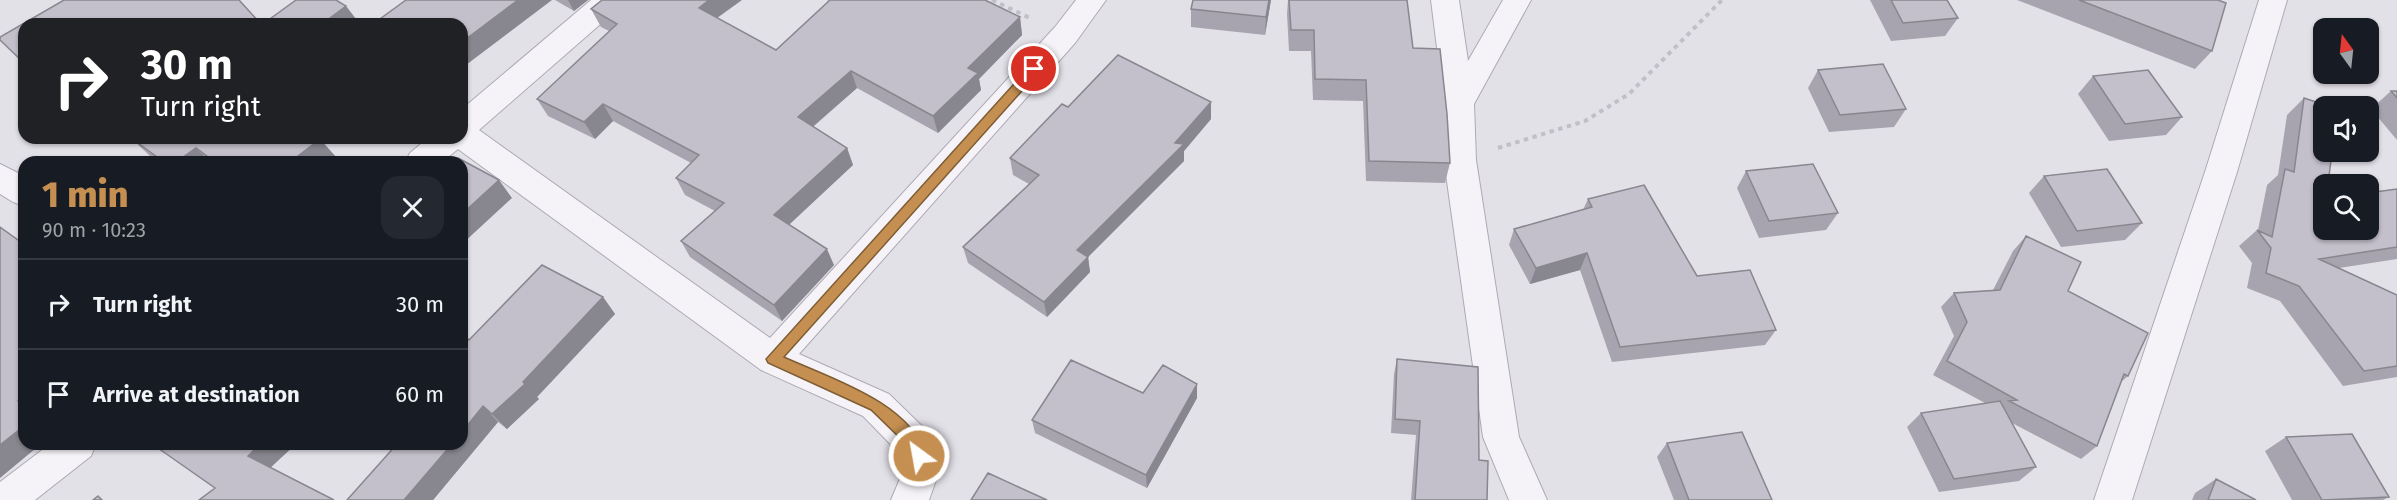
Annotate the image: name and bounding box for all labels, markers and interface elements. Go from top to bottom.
north arrow [2313,18,2379,84]
map controls [2313,18,2379,240]
text: 30 m [141,40,233,90]
icon: right [42,42,120,120]
pin [1008,43,1059,94]
icon: arrive [1017,52,1050,85]
text: Turn right [141,91,261,123]
button: sound [2313,96,2379,162]
text: 1 min [42,173,128,217]
button: search [2313,174,2379,240]
button: close [381,176,444,239]
text: 90 m · 10:23 [42,218,146,242]
icon: right [42,288,75,321]
text: Turn right [93,291,192,318]
text: 30 m [396,291,444,318]
icon: arrive [42,378,75,411]
text: Arrive at destination [93,381,300,408]
text: 60 m [395,381,444,408]
position arrow [887,424,951,488]

